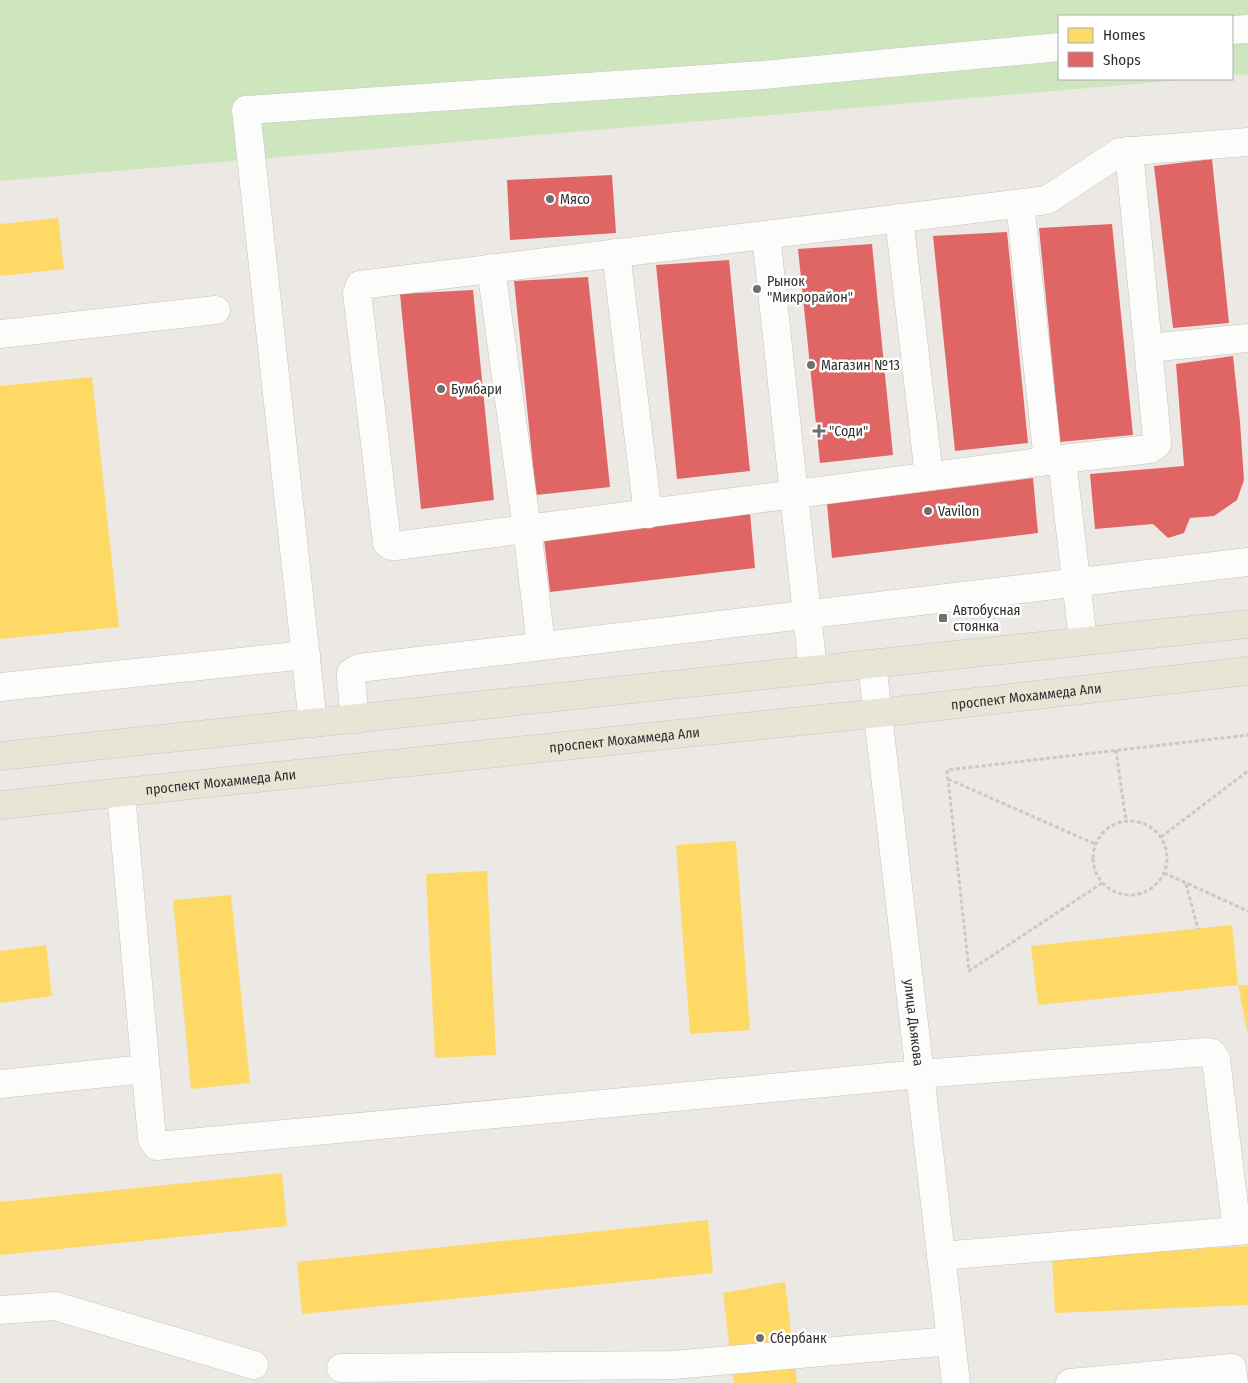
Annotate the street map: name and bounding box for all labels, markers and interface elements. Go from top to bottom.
legend [1058,15,1233,80]
text: Homes [1103,26,1145,44]
text: Shops [1103,51,1141,69]
place label: Мясо [560,191,590,208]
marker: Мясо [544,193,556,205]
place label: Рынок "Микрорайон" [767,273,853,306]
marker: Рынок "Микрорайон" [751,283,763,295]
place label: Магазин №13 [821,357,900,374]
marker: Магазин №13 [805,359,817,371]
place label: Бумбари [451,381,502,398]
marker: Бумбари [435,383,447,395]
place label: "Соди" [829,423,868,440]
marker: "Соди" [813,425,825,437]
place label: Vavilon [938,503,979,520]
marker: Vavilon [922,505,934,517]
place label: Автобусная стоянка [953,602,1020,635]
marker: Автобусная стоянка [937,612,949,624]
street label: проспект Мохаммеда Али [950,679,1102,713]
street label: проспект Мохаммеда Али [548,723,701,756]
street label: проспект Мохаммеда Али [145,766,297,798]
street label: улица Дьякова [900,978,927,1067]
place label: Сбербанк [770,1330,827,1347]
marker: Сбербанк [754,1332,766,1344]

